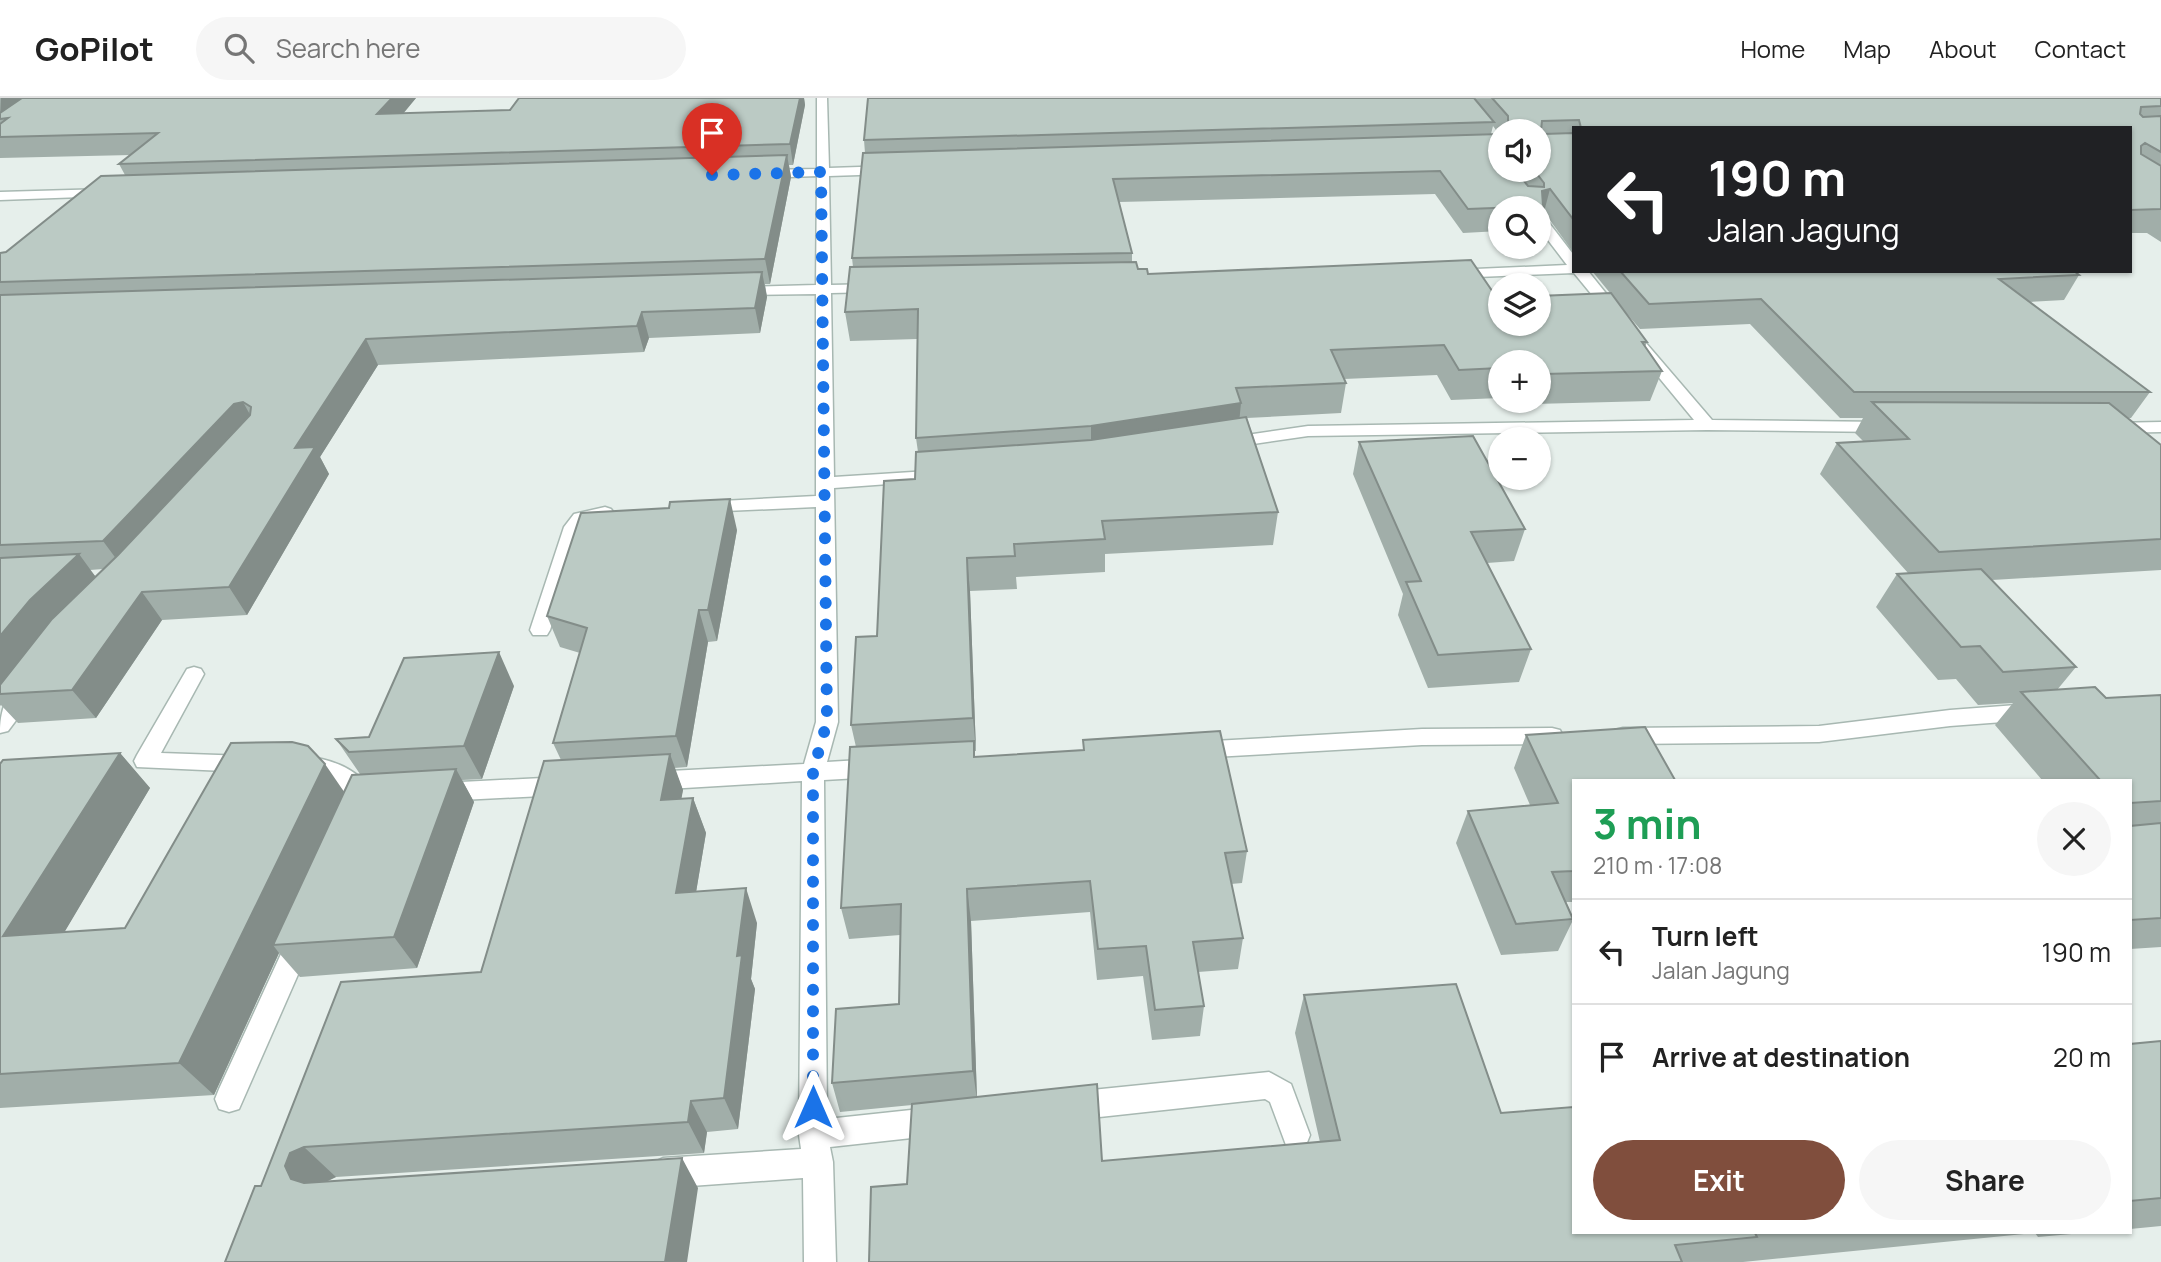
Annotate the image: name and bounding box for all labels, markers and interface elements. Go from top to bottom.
search box [196,17,686,80]
text: GoPilot [35,26,154,71]
icon: search [220,29,258,67]
text: Search here [276,30,420,66]
text: Home [1740,32,1805,65]
text: Map [1843,32,1891,65]
text: About [1929,32,1997,65]
text: Contact [2035,32,2126,65]
pin [682,103,742,175]
icon: arrive [693,114,731,152]
map controls [1488,119,1551,490]
button: sound [1488,119,1551,182]
text: 190 m [1708,144,1846,211]
icon: left [1593,154,1684,245]
button: search [1488,196,1551,259]
text: Jalan Jagung [1708,208,1900,252]
button: layers [1488,273,1551,336]
button: + [1488,350,1551,413]
button: − [1488,427,1551,490]
text: 3 min [1593,794,1702,852]
button: close [2037,802,2111,876]
text: 210 m · 17:08 [1593,849,1722,881]
text: Turn left [1652,918,1759,954]
icon: left [1593,933,1631,971]
text: 190 m [2042,934,2111,970]
text: Jalan Jagung [1652,954,1790,986]
icon: arrive [1593,1038,1631,1076]
text: Arrive at destination [1652,1039,1910,1075]
text: 20 m [2053,1039,2111,1075]
position arrow [776,1070,850,1144]
button: Exit [1593,1140,1845,1220]
button: Share [1859,1140,2111,1220]

